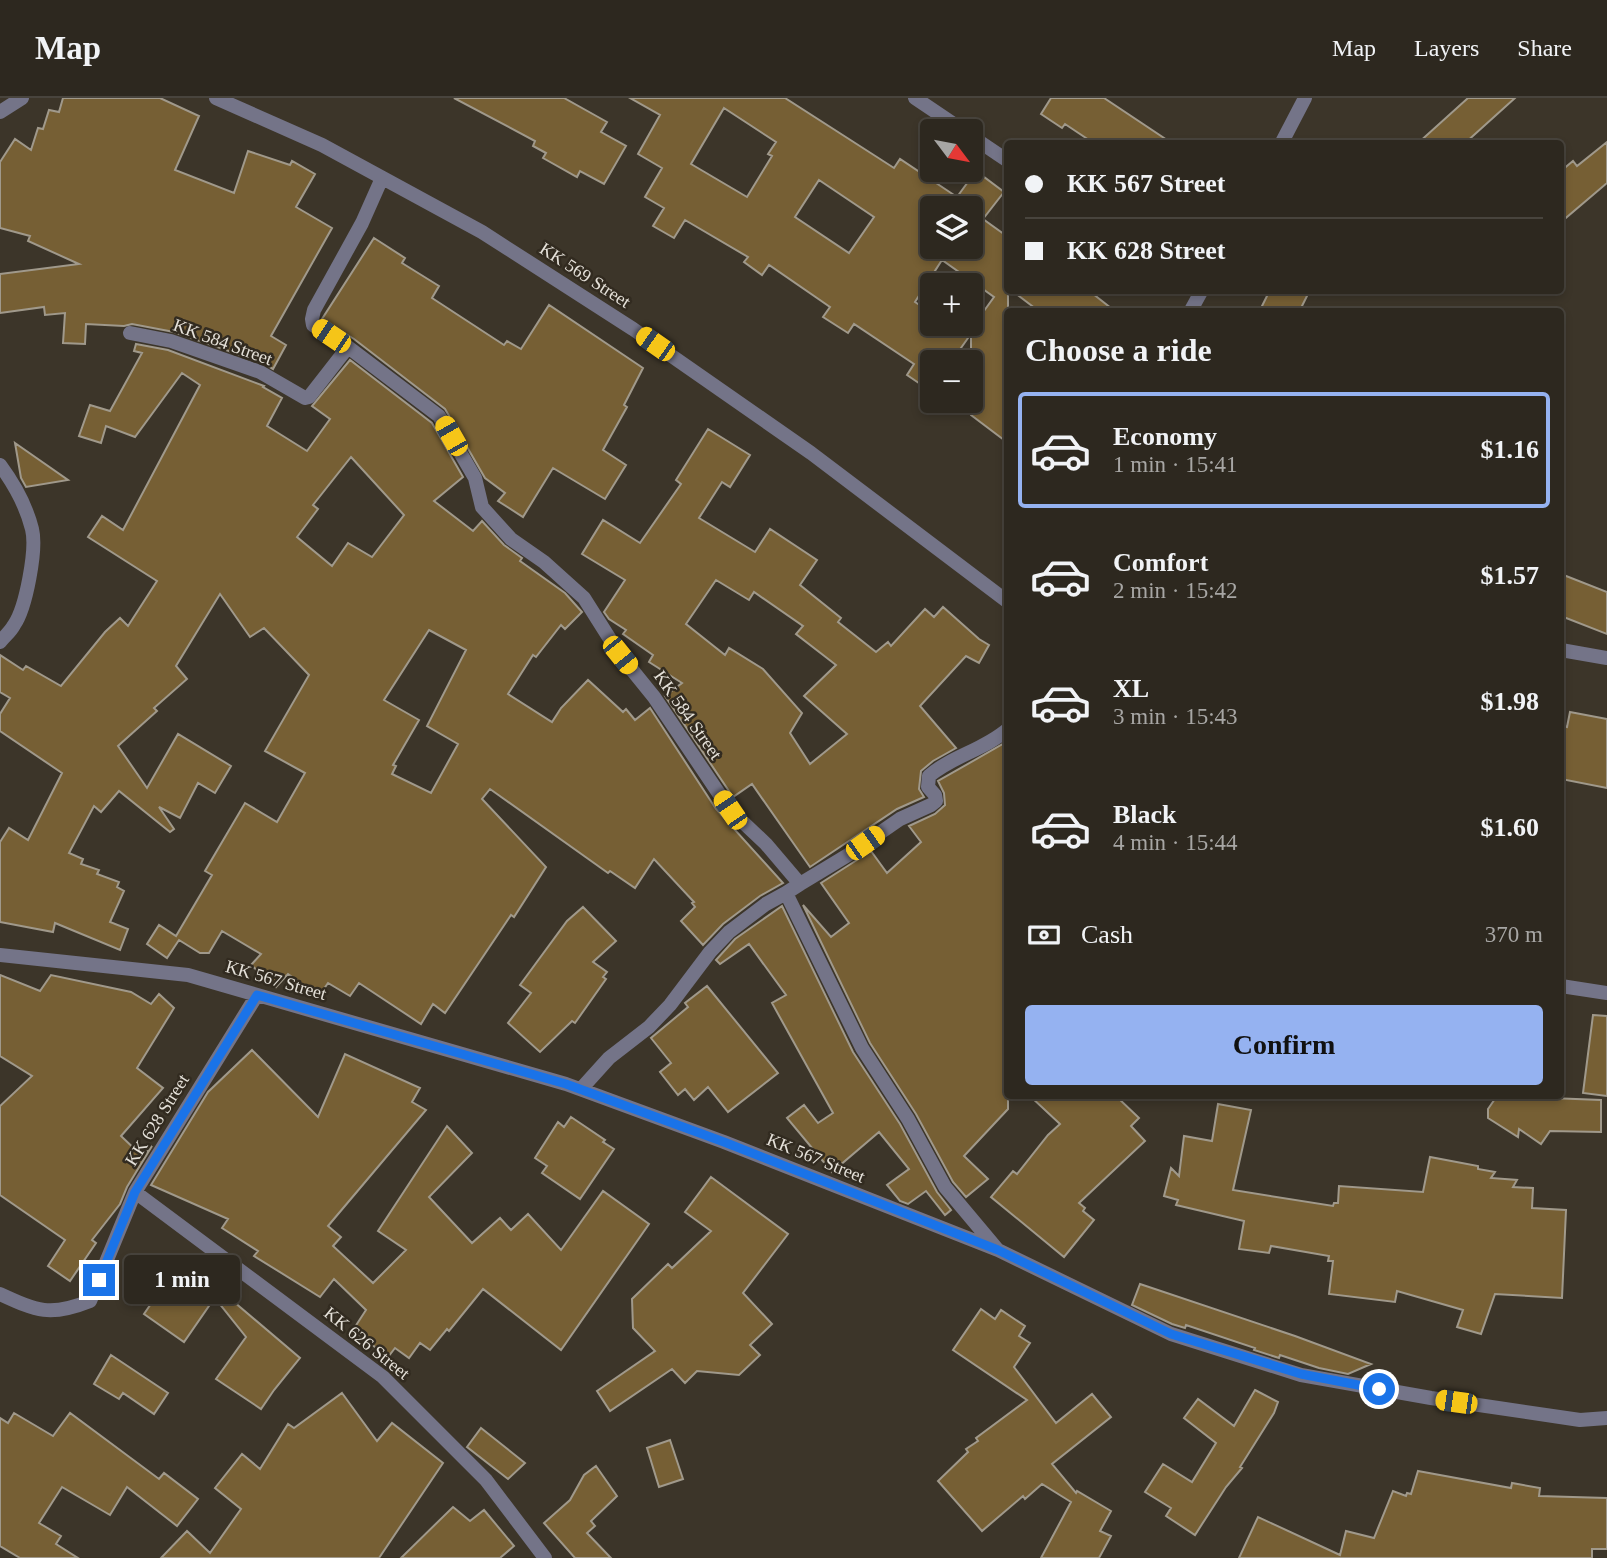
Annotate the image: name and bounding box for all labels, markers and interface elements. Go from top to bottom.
text: Map [35,30,101,66]
text: Map [1332,35,1376,61]
text: Layers [1414,35,1479,61]
text: Share [1517,35,1572,61]
north arrow [920,119,984,182]
map controls [920,119,983,413]
text: KK 567 Street [1067,169,1225,198]
button: layers [920,196,983,259]
text: KK 628 Street [1067,236,1225,265]
street label: KK 569 Street [536,238,634,312]
button: + [920,273,983,336]
street label: KK 584 Street [171,315,275,369]
car [308,316,355,356]
car [632,323,679,365]
text: Choose a ride [1025,332,1212,368]
button: − [920,350,983,413]
car [432,413,471,459]
icon: car [1029,419,1092,482]
text: Economy [1113,422,1217,451]
text: $1.16 [1481,435,1539,464]
text: 1 min · 15:41 [1113,452,1238,477]
icon: car [1029,545,1092,608]
text: Comfort [1113,548,1208,577]
text: $1.57 [1481,561,1539,590]
text: 2 min · 15:42 [1113,578,1238,603]
car [599,632,642,678]
street label: KK 584 Street [650,667,726,763]
icon: car [1029,671,1092,734]
text: XL [1113,674,1149,703]
text: $1.98 [1481,687,1539,716]
text: 3 min · 15:43 [1113,704,1238,729]
car [710,787,751,833]
icon: car [1029,797,1092,860]
text: Black [1113,800,1177,829]
text: $1.60 [1481,813,1539,842]
car [842,822,889,864]
text: 4 min · 15:44 [1113,830,1238,855]
icon: cash [1025,916,1063,954]
text: Cash [1081,920,1133,949]
text: 370 m [1485,922,1543,947]
street label: KK 567 Street [223,956,329,1004]
button: Confirm [1025,1005,1543,1085]
street label: KK 628 Street [121,1071,193,1169]
street label: KK 567 Street [764,1129,868,1187]
callout: 1 min [124,1256,239,1304]
route end [83,1264,115,1296]
text: 1 min [154,1267,210,1292]
street label: KK 626 Street [320,1303,414,1383]
route start [1363,1373,1395,1405]
car [1434,1389,1479,1415]

